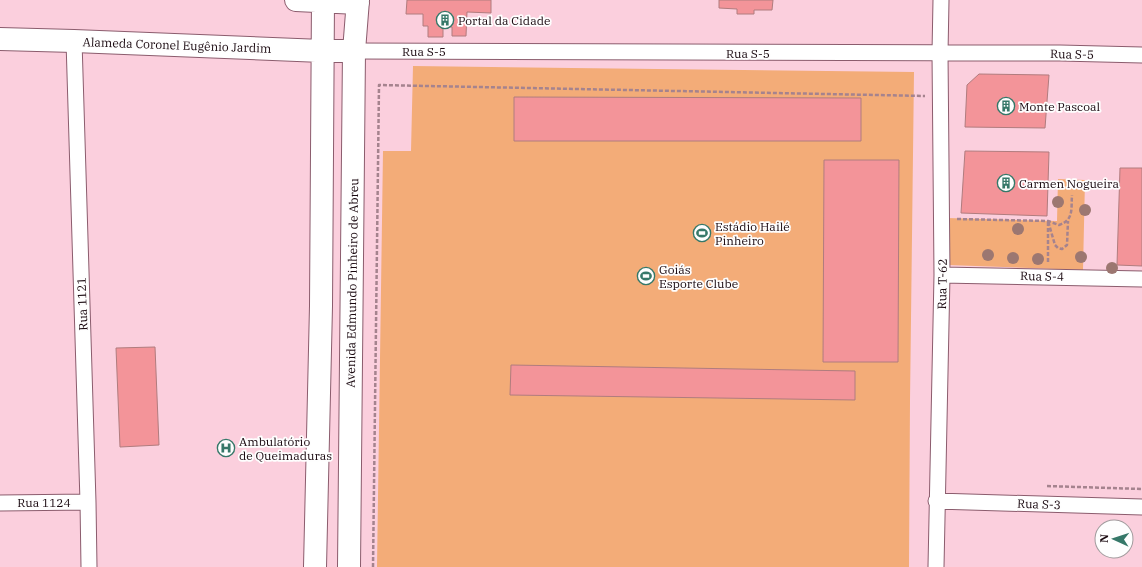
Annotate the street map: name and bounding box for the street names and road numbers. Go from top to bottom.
street label: Alameda Coronel Eugênio Jardim [82,34,272,56]
street label: Rua S-5 [402,44,446,59]
street label: Rua S-5 [726,46,770,61]
street label: Rua S-5 [1050,46,1094,62]
street label: Avenida Edmundo Pinheiro de Abreu [343,178,361,388]
street label: Rua T-62 [934,258,950,310]
street label: Rua S-4 [1020,268,1064,284]
street label: Rua 1121 [74,277,90,331]
street label: Rua 1124 [17,495,71,510]
street label: Rua S-3 [1017,496,1061,512]

